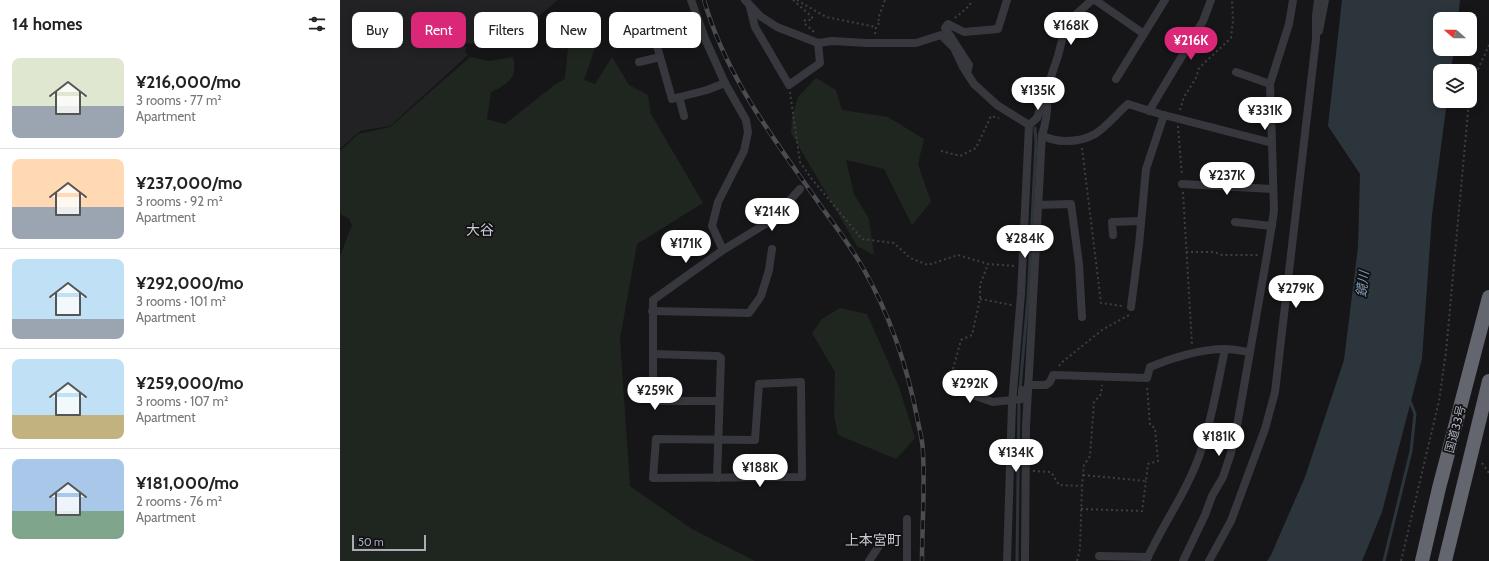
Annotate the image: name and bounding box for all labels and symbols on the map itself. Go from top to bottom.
pin: ¥168K [1043,12,1099,46]
north arrow [1433,12,1477,56]
pin: ¥216K [1163,27,1219,61]
pin: ¥135K [1010,77,1066,111]
pin: ¥331K [1237,97,1293,131]
pin: ¥237K [1199,162,1255,196]
pin: ¥214K [744,198,800,232]
district label: 大谷 [466,221,494,239]
pin: ¥284K [997,225,1053,259]
pin: ¥171K [658,230,714,264]
water label: 鏡川 [1352,268,1372,298]
pin: ¥279K [1268,275,1324,309]
pin: ¥292K [942,370,998,404]
pin: ¥259K [627,377,683,411]
street label: 国道33号 [1441,403,1469,455]
pin: ¥181K [1191,423,1247,457]
pin: ¥134K [988,439,1044,473]
pin: ¥188K [732,454,788,488]
district label: 上本宮町 [845,531,901,549]
scale bar [352,533,426,552]

